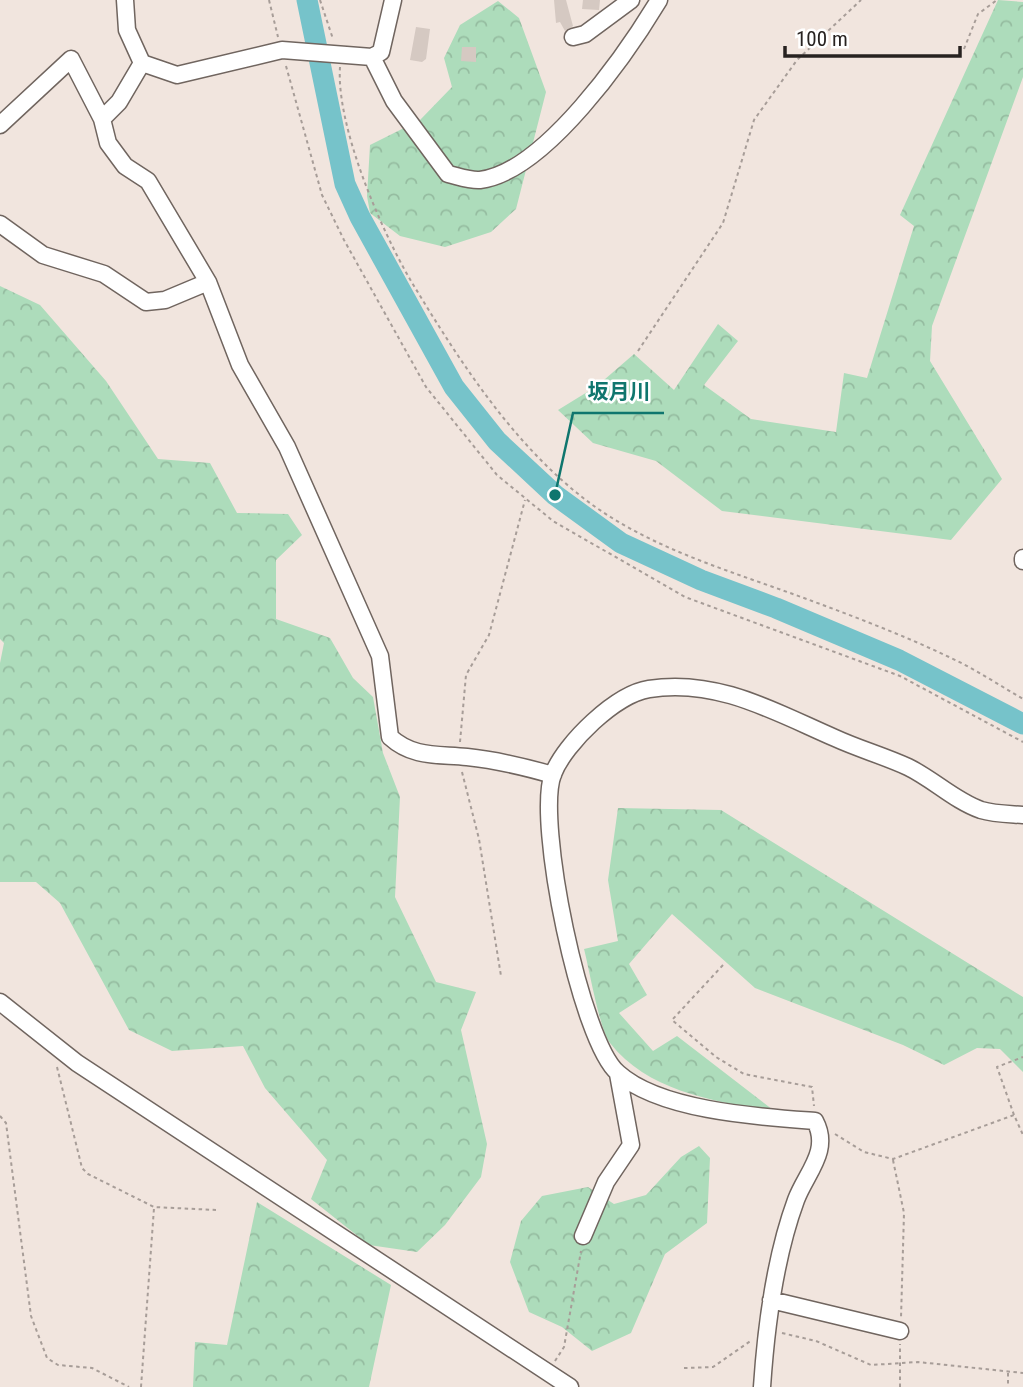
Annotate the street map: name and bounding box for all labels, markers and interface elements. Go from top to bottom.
scale bar [785,14,960,58]
text: 100 m [796,27,848,51]
callout: 坂月川 [573,371,664,413]
text: 坂月川 [588,380,651,404]

